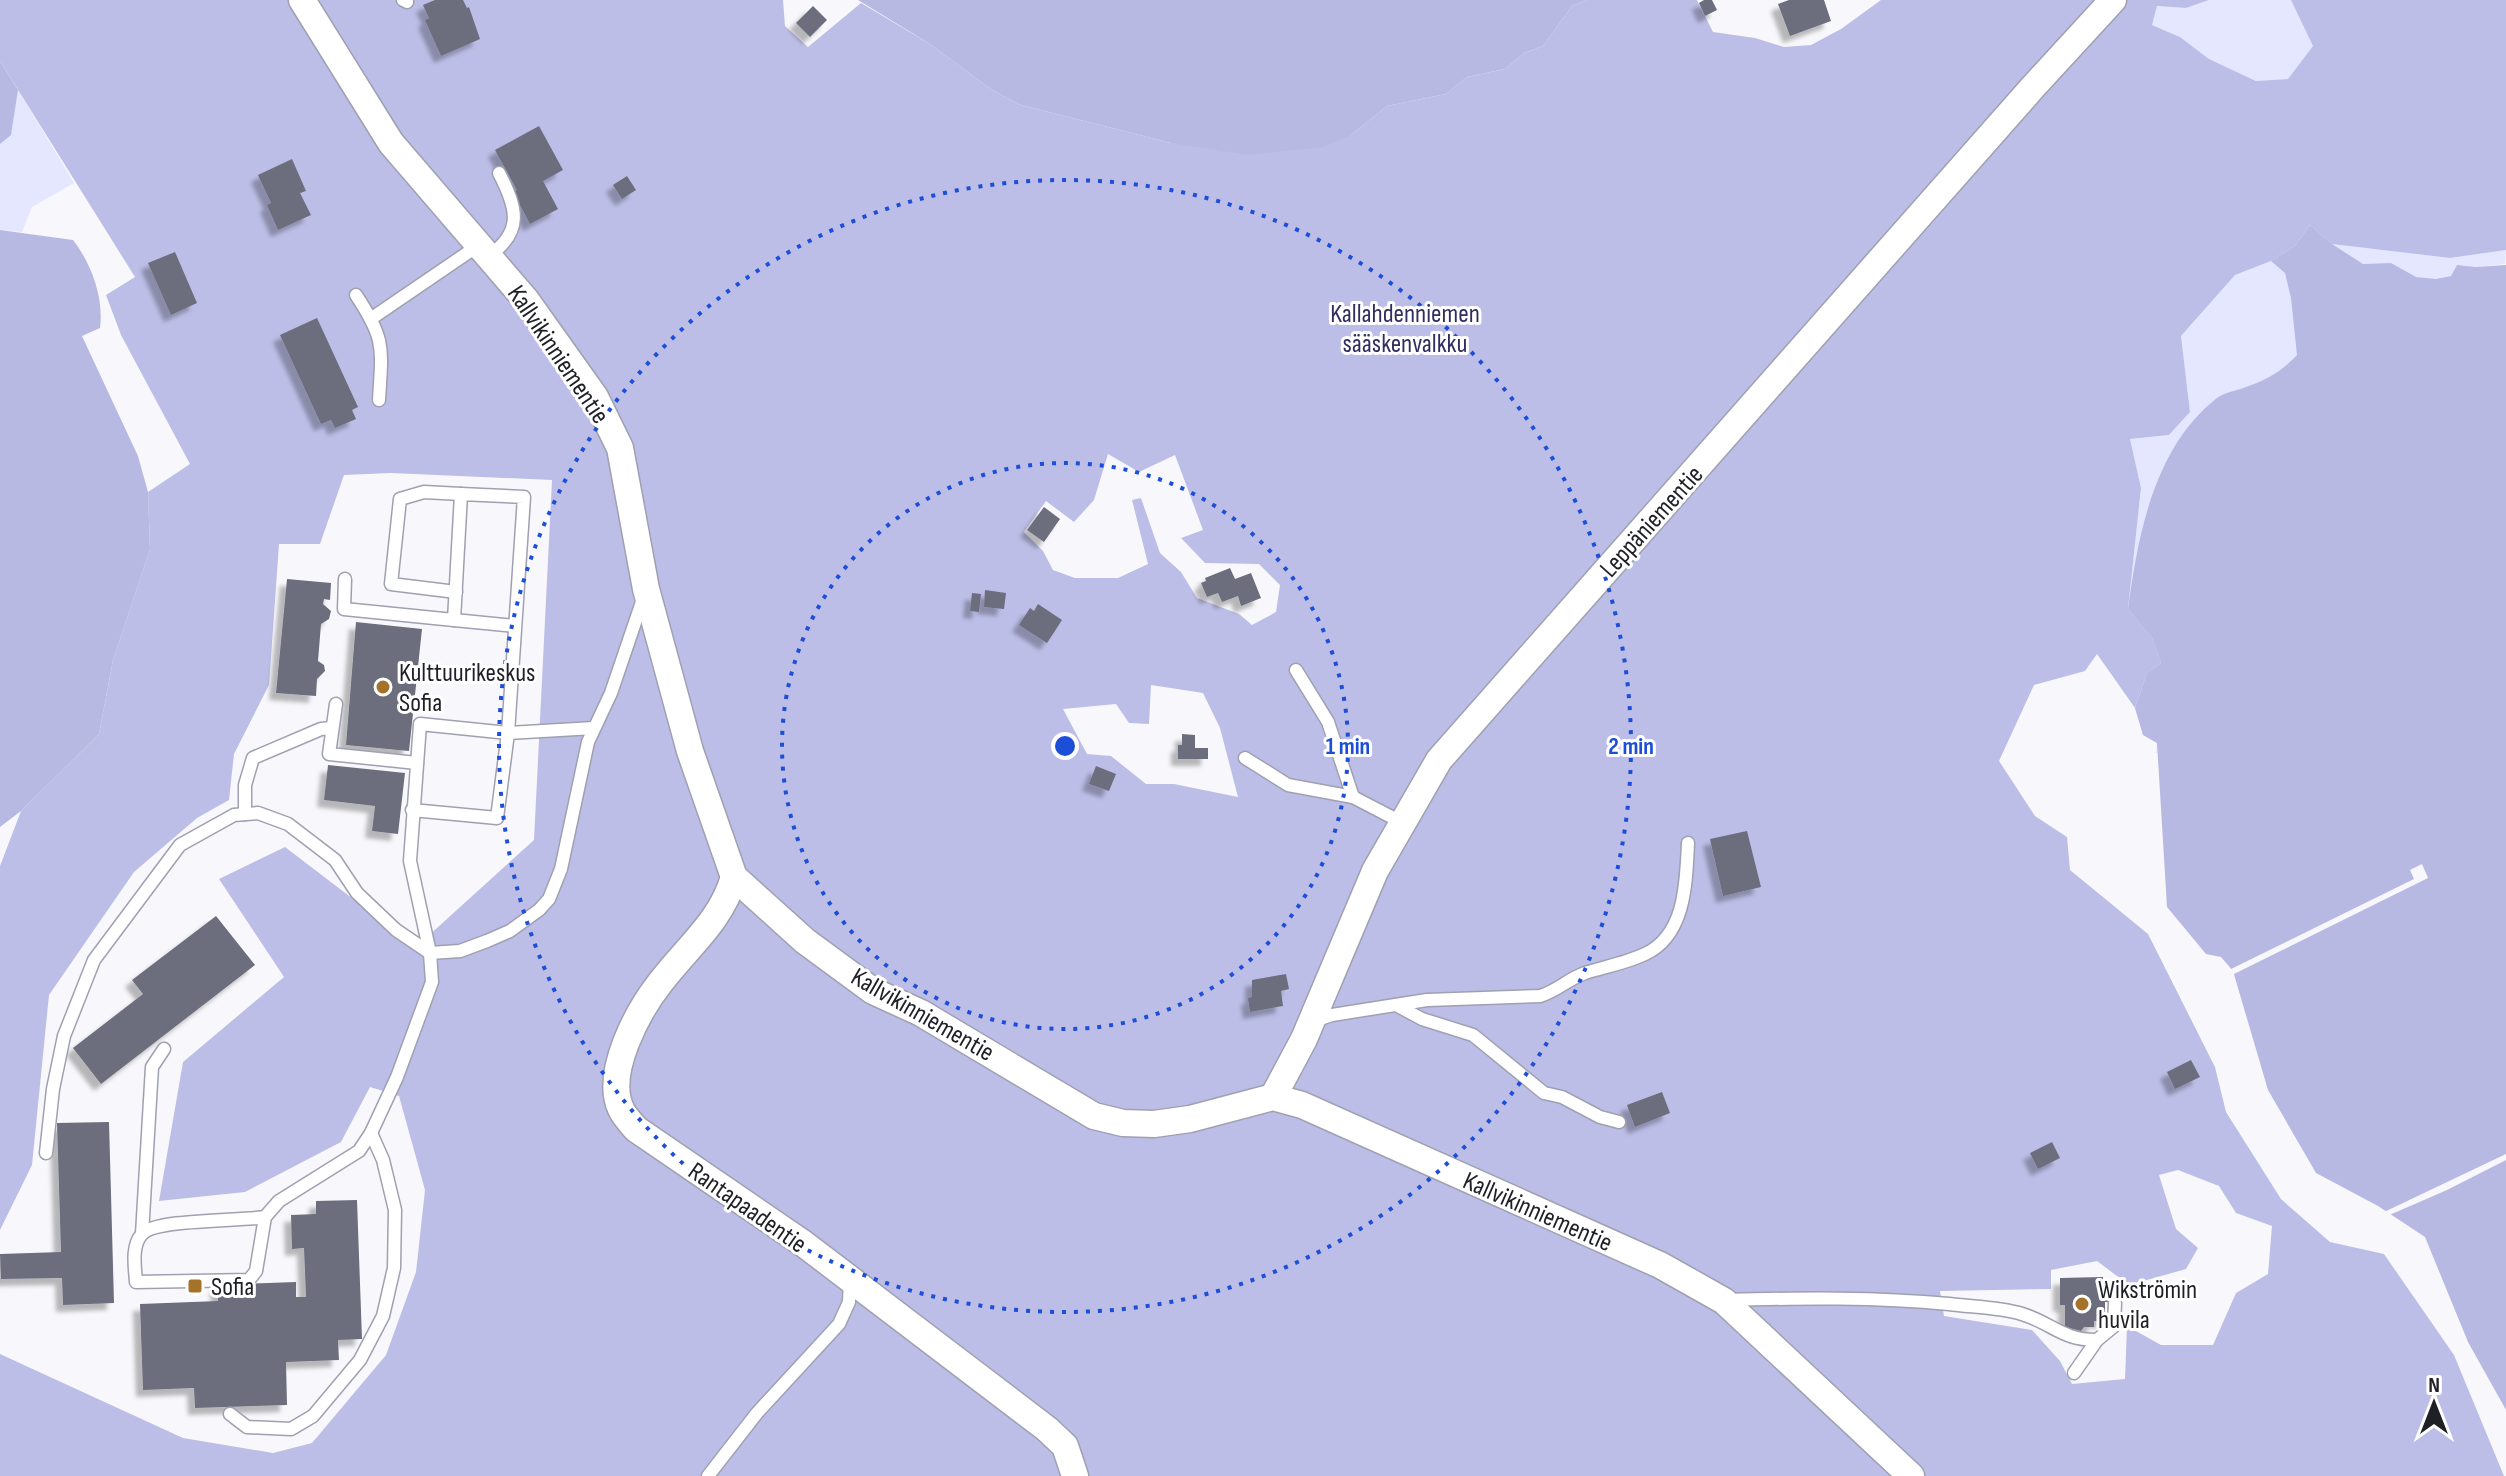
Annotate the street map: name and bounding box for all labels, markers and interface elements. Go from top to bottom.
street label: Kallvikinniementie [500,280,615,430]
park label: Kallahdenniemen sääskenvalkku [1330,299,1480,360]
street label: Leppäniementie [1594,460,1710,584]
place label: Kulttuurikeskus Sofia [399,658,535,719]
marker: Kulttuurikeskus Sofia [374,678,392,696]
centre of rings [1051,732,1079,760]
text: 1 min [1326,732,1370,761]
text: 2 min [1608,732,1654,761]
street label: Kallvikinniementie [845,962,999,1069]
street label: Rantapaadentie [682,1156,812,1260]
street label: Kallvikinniementie [1458,1166,1617,1259]
place label: Sofia [211,1272,254,1303]
place label: Wikströmin huvila [2098,1275,2197,1336]
marker: Sofia [186,1277,204,1295]
marker: Wikströmin huvila [2073,1295,2091,1313]
north arrow [2394,1364,2474,1444]
text: N [2428,1372,2440,1399]

